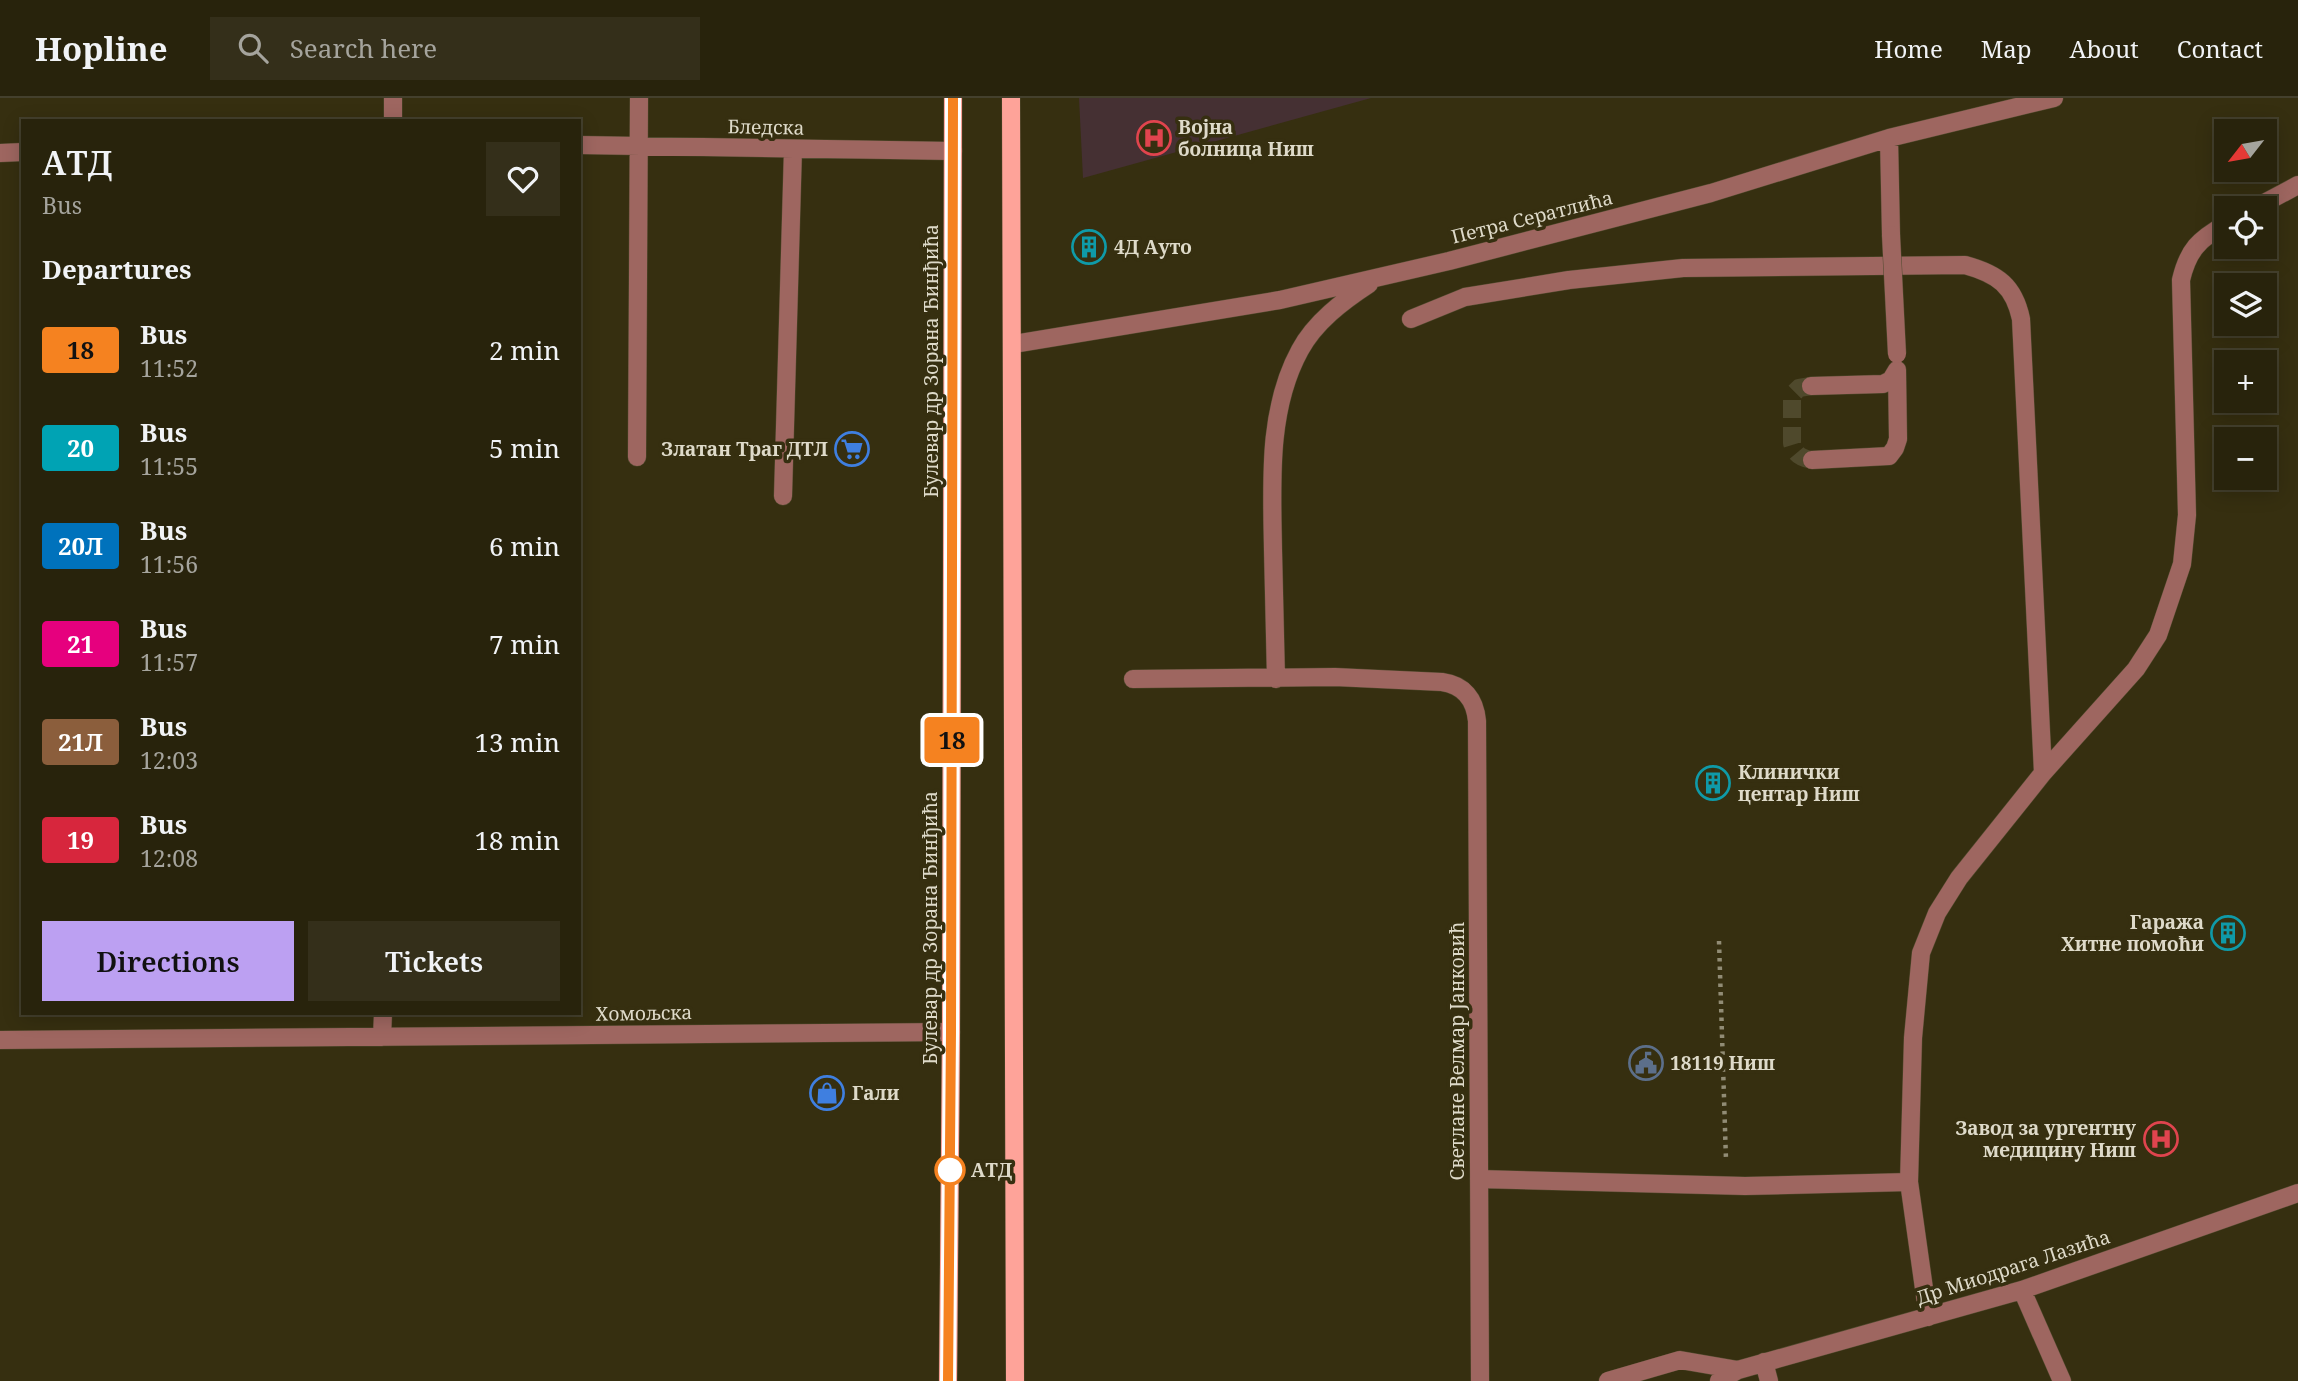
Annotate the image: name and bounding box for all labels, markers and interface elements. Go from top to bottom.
search box [210,17,700,80]
text: Hopline [35,26,168,71]
icon: search [234,29,272,67]
text: Search here [290,30,437,66]
text: Home [1874,32,1943,65]
text: Map [1981,32,2032,65]
text: About [2070,32,2139,65]
text: Contact [2177,32,2263,65]
street label: Бледска [727,113,805,141]
place label: Војна болница Ниш [1178,114,1314,162]
hospital icon: Војна болница Ниш [1135,119,1173,157]
north arrow [2214,119,2277,182]
map controls [2214,119,2277,490]
text: АТД [42,140,112,185]
button: heart [486,142,560,216]
street label: Петра Сератлића [1448,184,1616,250]
text: Bus [42,189,82,221]
button: locate [2214,196,2277,259]
street label: Булевар др Зорана Ђинђића [918,224,944,498]
building icon: 4Д Ауто [1070,228,1108,266]
place label: 4Д Ауто [1114,234,1192,260]
text: Departures [42,251,192,287]
button: layers [2214,273,2277,336]
text: Bus [140,316,187,352]
text: 2 min [489,332,560,368]
text: 18 [67,333,94,366]
button: + [2214,350,2277,413]
text: 11:52 [140,352,198,384]
text: Bus [140,414,187,450]
button: − [2214,427,2277,490]
text: 5 min [489,430,560,466]
supermarket icon: Златан Траг ДТЛ [833,430,871,468]
text: 20 [67,431,94,464]
place label: Златан Траг ДТЛ [661,436,828,462]
text: 11:55 [140,450,198,482]
text: Bus [140,512,187,548]
text: 6 min [489,528,560,564]
text: 20Л [58,529,103,562]
text: 11:56 [140,548,198,580]
text: Bus [140,610,187,646]
text: 7 min [489,626,560,662]
text: 21 [67,627,94,660]
text: 11:57 [140,646,198,678]
text: Bus [140,708,187,744]
line badge: 18 [920,717,984,763]
text: 18 [938,723,966,756]
text: 13 min [475,724,560,760]
text: 21Л [58,725,103,758]
text: 12:03 [140,744,198,776]
place label: Клинички центар Ниш [1738,759,1860,807]
building icon: Клинички центар Ниш [1694,764,1732,802]
street label: Булевар др Зорана Ђинђића [917,791,943,1065]
text: Bus [140,806,187,842]
text: 18 min [475,822,560,858]
text: 19 [67,823,94,856]
text: 12:08 [140,842,198,874]
place label: Гаража Хитне помоћи [2061,909,2204,957]
building icon: Гаража Хитне помоћи [2209,914,2247,952]
button: Directions [42,921,294,1001]
button: Tickets [308,921,560,1001]
street label: Светлане Велмар Јанковић [1444,921,1470,1181]
street label: Хомољска [595,999,693,1027]
public building icon: 18119 Ниш [1627,1044,1665,1082]
place label: 18119 Ниш [1670,1050,1775,1076]
shop icon: Гали [808,1074,846,1112]
place label: Гали [852,1080,899,1106]
place label: Завод за ургентну медицину Ниш [1956,1115,2136,1163]
hospital icon: Завод за ургентну медицину Ниш [2142,1120,2180,1158]
marker: АТД [935,1155,965,1185]
place label: АТД [971,1157,1012,1183]
street label: Др Миодрага Лазића [1913,1223,2113,1311]

